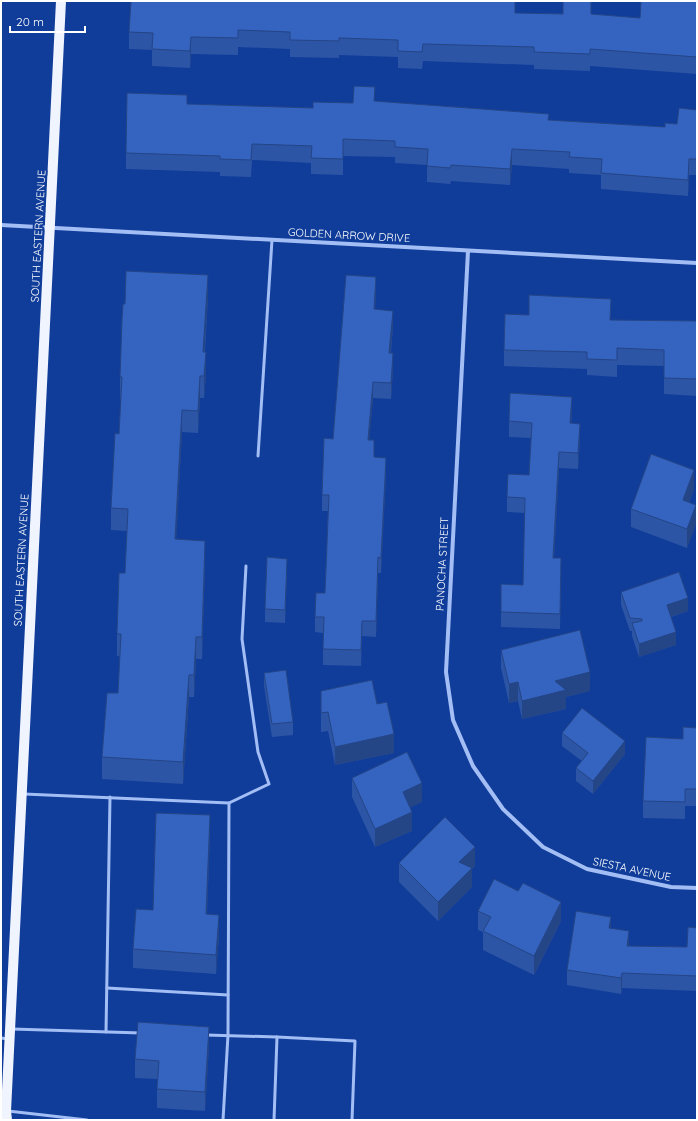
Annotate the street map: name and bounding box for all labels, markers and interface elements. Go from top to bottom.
scale bar [10,8,85,34]
text: 20 m [16,14,44,29]
street label: SOUTH EASTERN AVENUE [28,169,48,303]
street label: GOLDEN ARROW DRIVE [287,225,411,245]
street label: SOUTH EASTERN AVENUE [11,493,31,627]
street label: PANOCHA STREET [433,516,451,611]
street label: SIESTA AVENUE [592,854,672,884]

